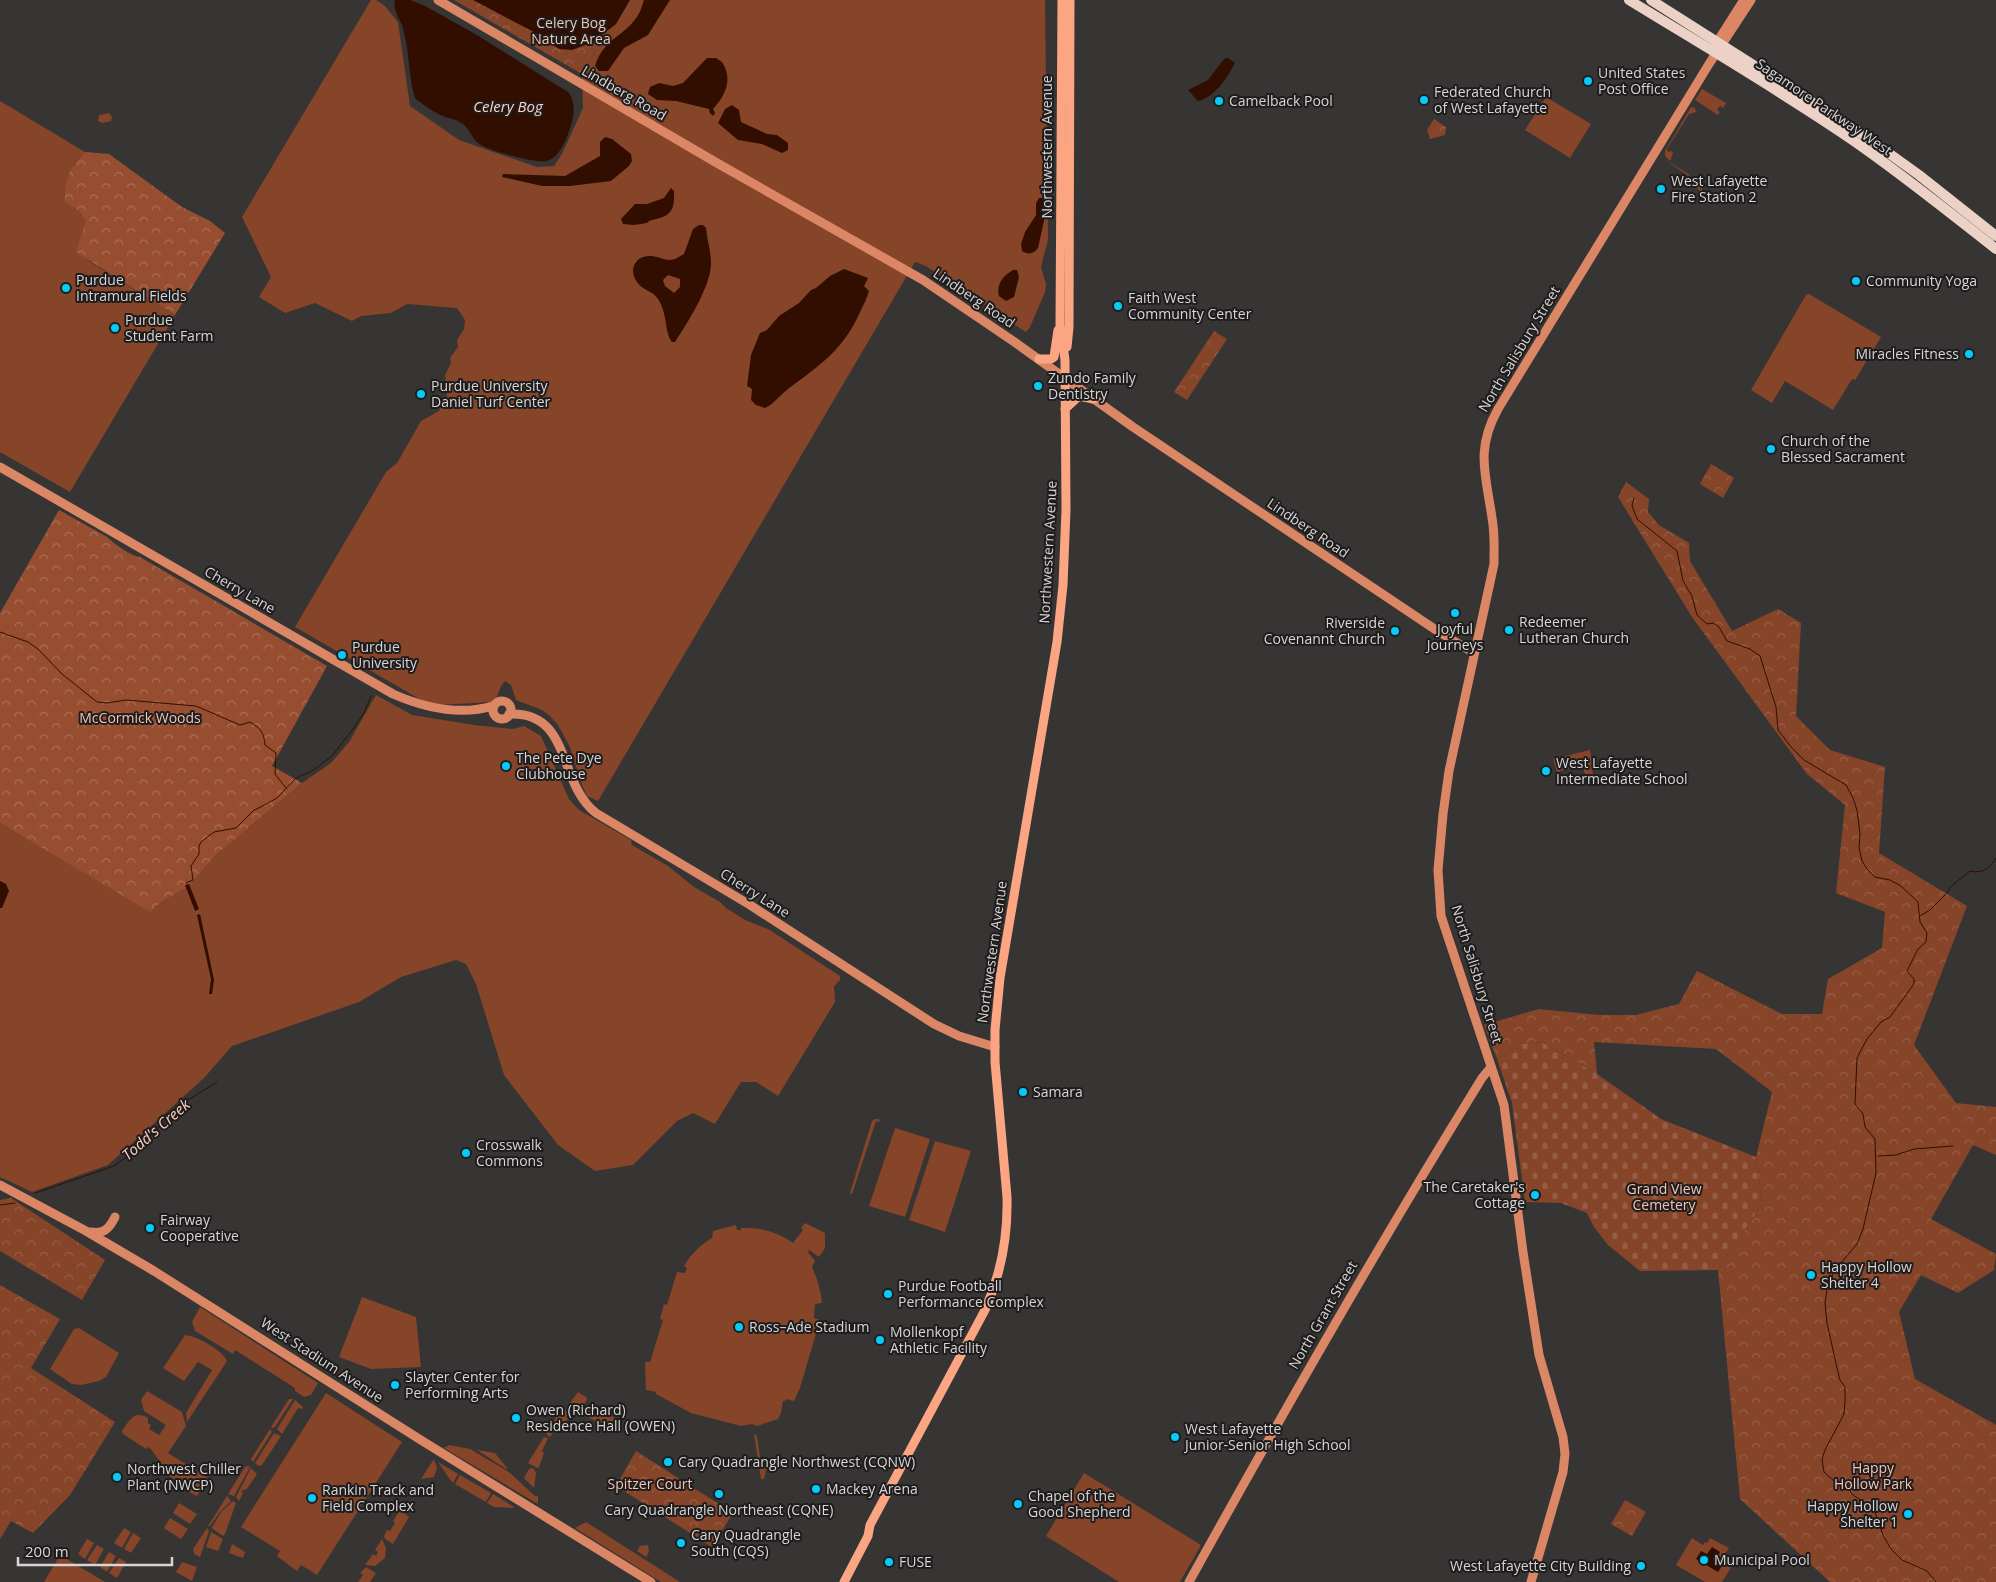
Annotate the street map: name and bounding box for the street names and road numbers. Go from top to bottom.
street label: Sagamore Parkway West [1752,54,1896,159]
street label: Lindberg Road [578,61,670,124]
street label: Northwestern Avenue [1037,75,1056,219]
street label: Lindberg Road [930,263,1019,332]
street label: North Salisbury Street [1473,282,1564,415]
street label: Northwestern Avenue [1034,480,1061,624]
street label: Lindberg Road [1264,493,1353,562]
street label: Cherry Lane [201,562,279,618]
street label: Cherry Lane [717,864,794,922]
street label: Northwestern Avenue [972,880,1011,1024]
street label: North Salisbury Street [1447,902,1508,1045]
street label: North Grant Street [1284,1257,1361,1372]
street label: West Stadium Avenue [257,1313,387,1406]

